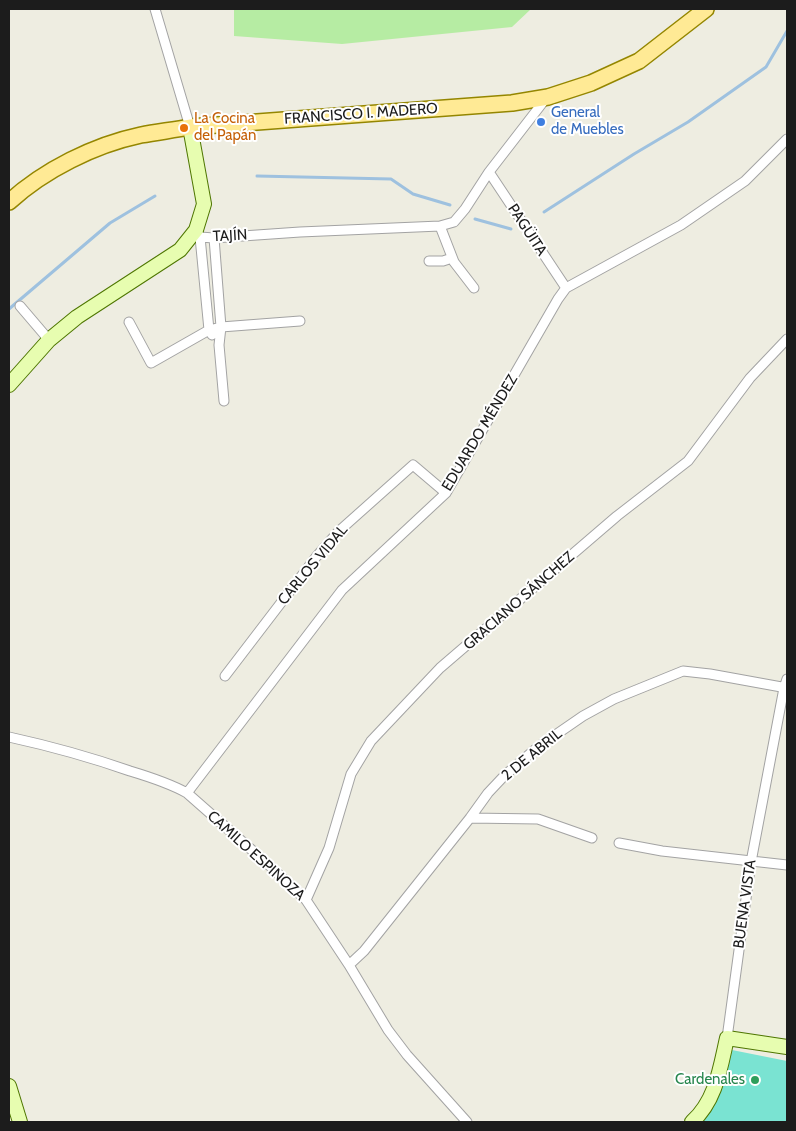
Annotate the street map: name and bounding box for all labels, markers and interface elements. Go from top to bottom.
street label: FRANCISCO I. MADERO [284,100,438,128]
place label: General de Muebles [551,104,624,139]
place label: La Cocina del Papán [194,110,256,145]
marker: General de Muebles [535,116,547,128]
marker: La Cocina del Papán [178,122,190,134]
street label: PAGÜITA [504,201,550,259]
street label: TAJÍN [212,226,248,246]
street label: EDUARDO MÉNDEZ [438,372,522,494]
street label: CARLOS VIDAL [274,521,352,609]
street label: GRACIANO SÁNCHEZ [460,548,578,654]
street label: 2 DE ABRIL [498,725,566,785]
street label: CAMILO ESPINOZA [203,807,309,905]
street label: BUENA VISTA [730,858,760,950]
place label: Cardenales [675,1071,745,1089]
marker: Cardenales [749,1074,761,1086]

